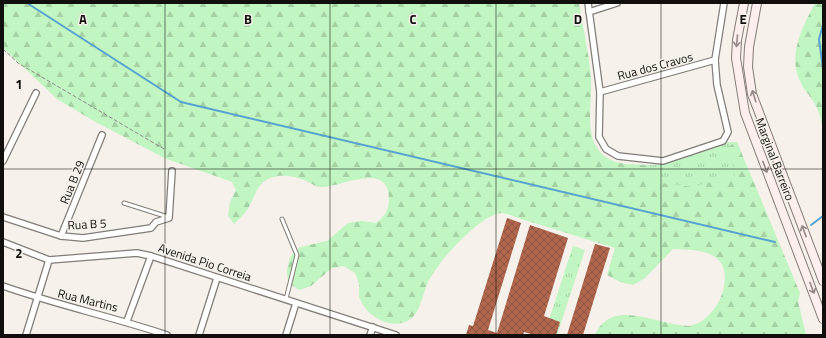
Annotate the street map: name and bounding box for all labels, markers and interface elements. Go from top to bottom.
text: A [79,9,87,29]
text: B [244,9,252,29]
text: C [409,9,417,29]
text: D [574,9,582,29]
text: E [739,9,747,29]
one-way arrow [734,34,741,47]
street label: Rua dos Cravos [615,47,695,85]
text: 1 [15,74,23,94]
one-way arrow [750,90,757,103]
street label: Marginal Barreiro [750,115,800,203]
street label: Rua B 29 [55,157,90,207]
one-way arrow [762,160,770,172]
street label: Rua B 5 [67,213,107,235]
one-way arrow [800,226,808,238]
street label: Avenida Pio Correia [156,238,254,286]
text: 2 [15,243,23,263]
one-way arrow [808,282,816,294]
street label: Rua Martins [56,283,121,317]

